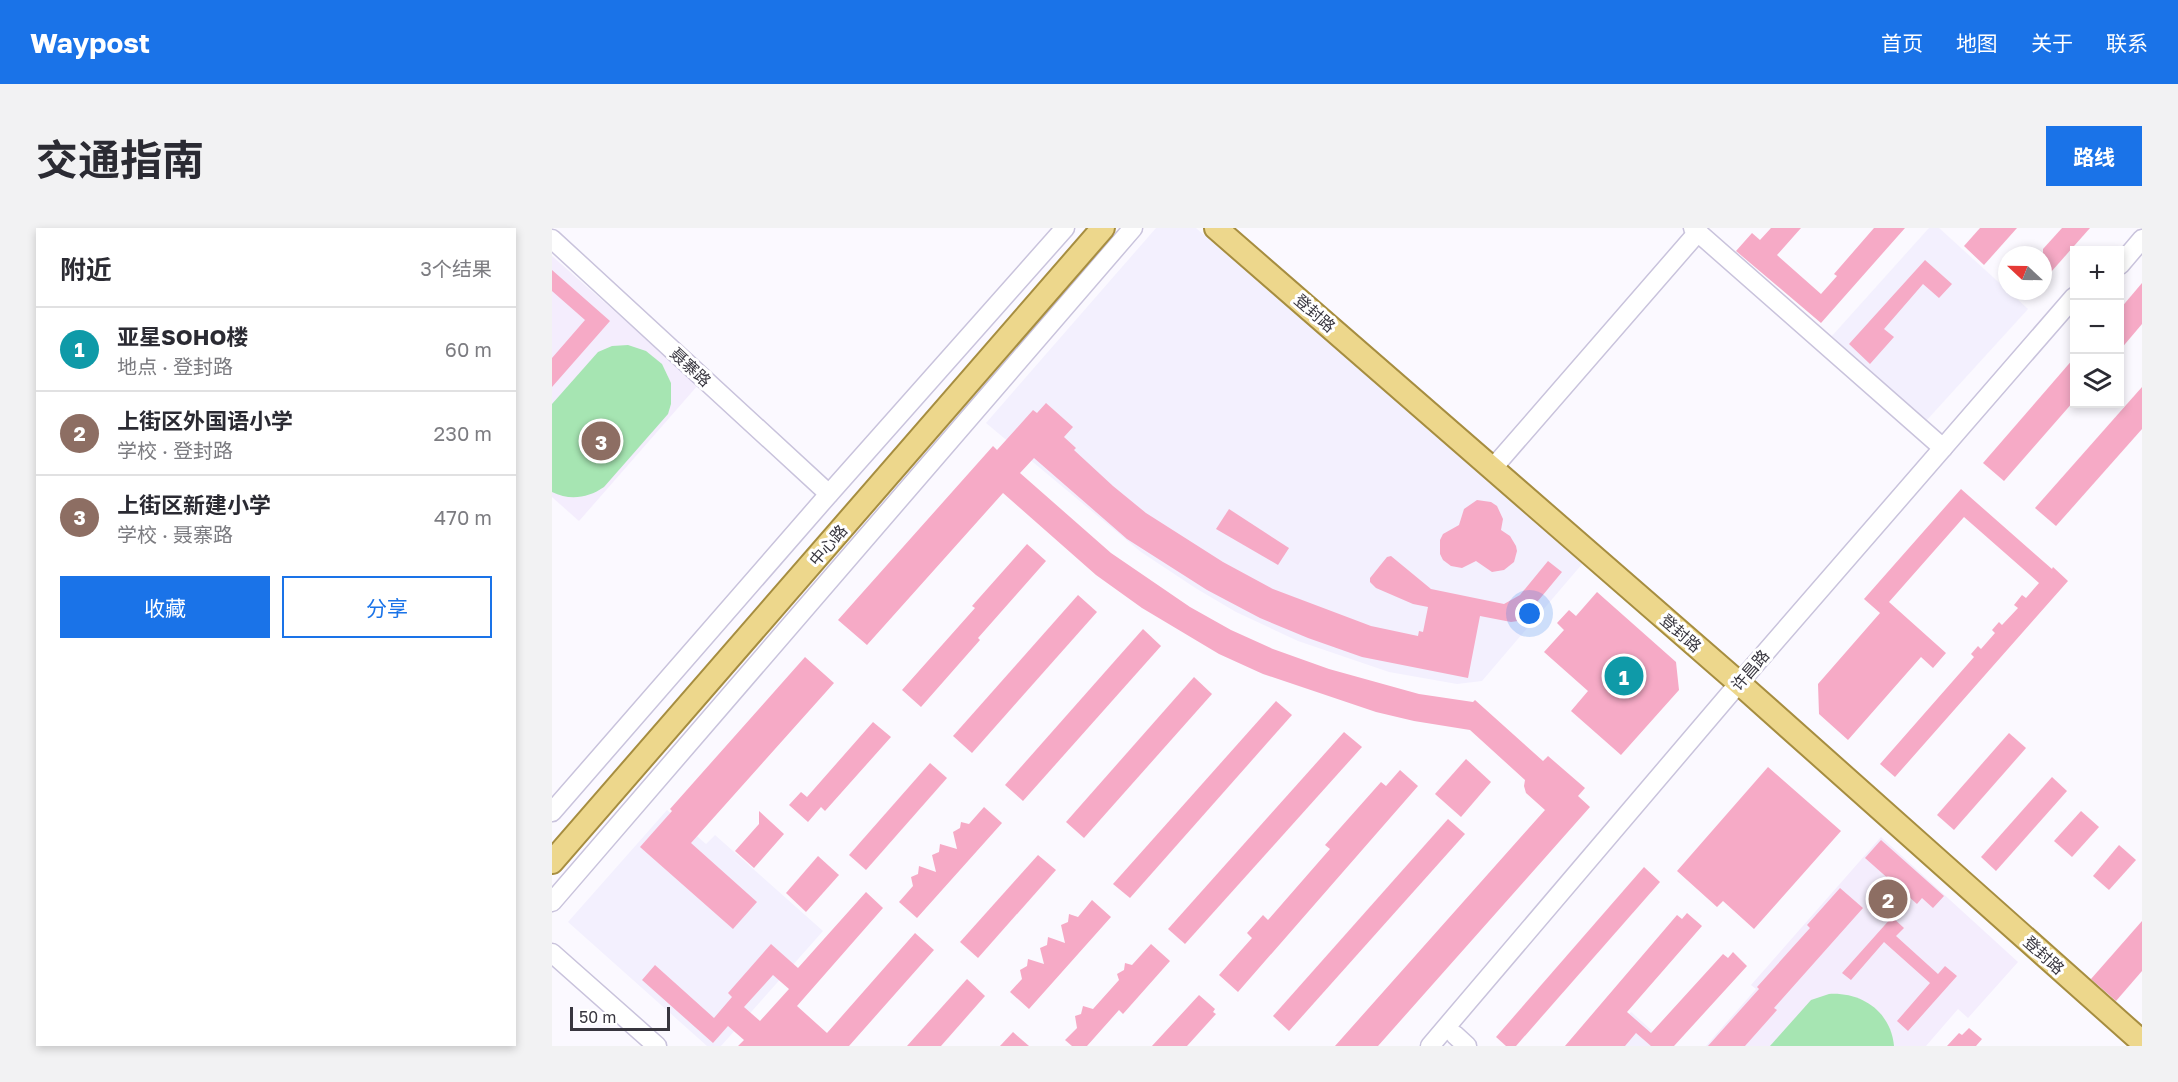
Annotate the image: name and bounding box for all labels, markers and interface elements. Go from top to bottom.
text: Waypost [30,26,150,59]
text: 首页 [1881,30,1923,56]
text: 地图 [1956,30,1998,56]
text: 关于 [2031,30,2073,56]
text: 联系 [2106,30,2148,56]
button: 路线 [2046,126,2142,186]
text: 交通指南 [36,134,204,184]
north arrow [1998,246,2052,300]
map controls [2070,246,2124,408]
button: + [2070,246,2124,300]
text: 附近 [60,254,112,285]
text: 3个结果 [420,256,492,280]
street label: 登封路 [1290,290,1340,336]
button: − [2070,300,2124,354]
text: 亚星SOHO楼 [117,323,248,350]
text: 1 [74,337,85,361]
text: 60 m [445,337,492,361]
street label: 聂寨路 [667,343,715,391]
text: 地点 · 登封路 [117,354,233,378]
button: layers [2070,354,2124,408]
text: 上街区外国语小学 [117,407,293,434]
pin: 3 [581,418,620,464]
text: 2 [73,421,86,445]
text: 230 m [434,421,492,445]
text: 学校 · 登封路 [117,438,233,462]
text: 上街区新建小学 [117,491,271,518]
text: 3 [73,505,86,529]
text: 470 m [434,505,492,529]
street label: 中心路 [805,520,851,570]
text: 学校 · 聂寨路 [117,522,233,546]
button: 收藏 [60,576,270,638]
button: 分享 [282,576,492,638]
your location [1515,599,1544,628]
street label: 登封路 [1656,610,1706,656]
street label: 许昌路 [1727,645,1773,695]
pin: 1 [1604,654,1644,698]
pin: 2 [1868,876,1908,922]
street label: 登封路 [2019,932,2069,978]
scale bar [570,1004,670,1032]
text: 50 m [579,1007,616,1027]

